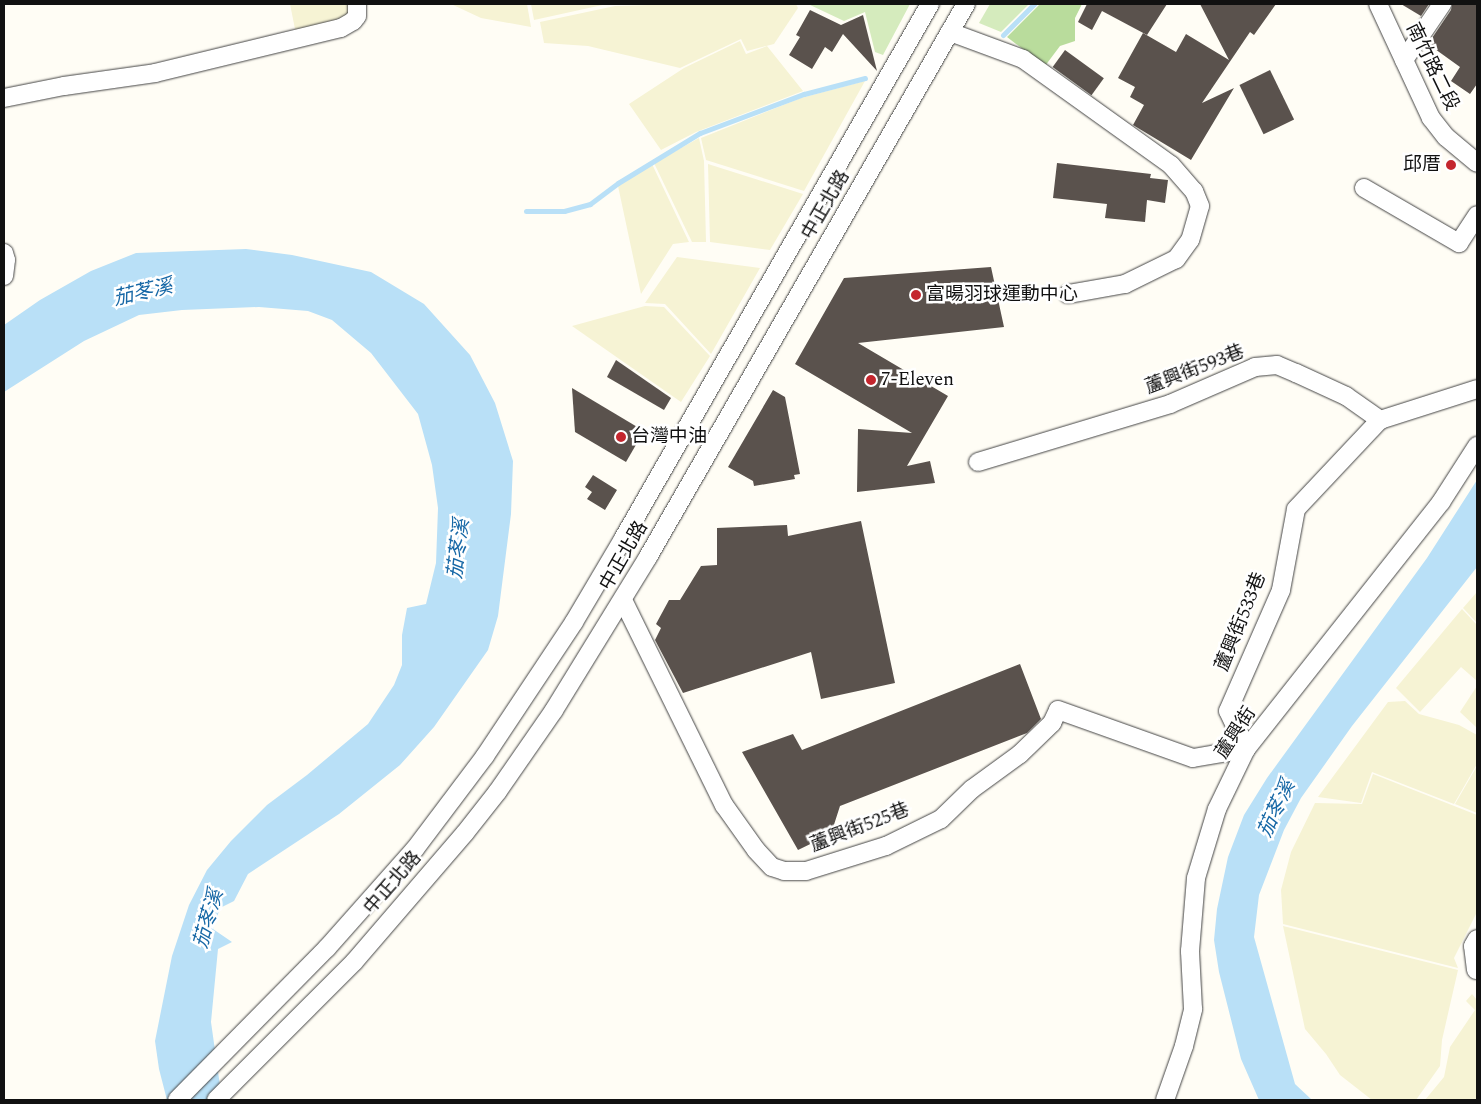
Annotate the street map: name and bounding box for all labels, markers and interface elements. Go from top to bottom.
street label: 南竹路二段 [1401,19,1463,115]
place label: 邱厝 [1403,154,1441,176]
marker: 邱厝 [1445,159,1457,171]
street label: 中正北路 [797,166,855,244]
water label: 茄苳溪 [111,275,175,311]
place label: 富暘羽球運動中心 [926,284,1078,306]
marker: 富暘羽球運動中心 [910,289,922,301]
street label: 蘆興街593巷 [1142,341,1248,399]
place label: 7-Eleven [881,369,954,391]
marker: 7-Eleven [865,374,877,386]
place label: 台灣中油 [631,426,707,448]
marker: 台灣中油 [615,431,627,443]
street label: 中正北路 [595,517,653,595]
water label: 茄苳溪 [443,518,475,580]
street label: 蘆興街533巷 [1211,569,1271,675]
street label: 蘆興街 [1211,703,1261,763]
water label: 茄苳溪 [1253,777,1301,841]
street label: 蘆興街525巷 [807,799,913,857]
street label: 中正北路 [359,847,427,919]
water label: 茄苳溪 [189,887,229,951]

